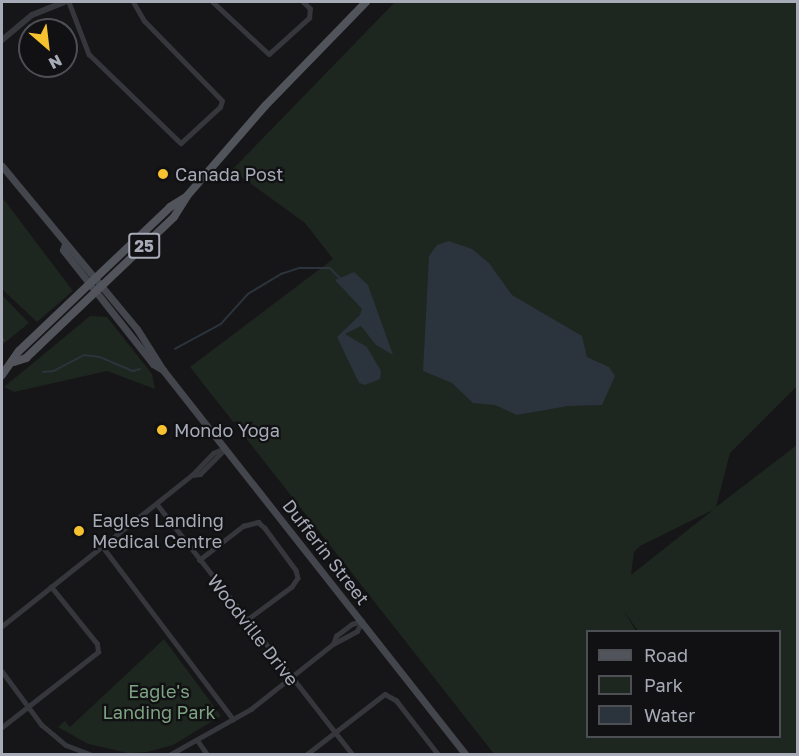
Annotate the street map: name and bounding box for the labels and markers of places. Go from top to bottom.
place label: Canada Post [175,163,284,185]
marker: Canada Post [156,167,170,181]
place label: Mondo Yoga [174,419,280,441]
marker: Mondo Yoga [155,423,169,437]
place label: Eagles Landing Medical Centre [92,510,224,552]
marker: Eagles Landing Medical Centre [70,522,88,540]

